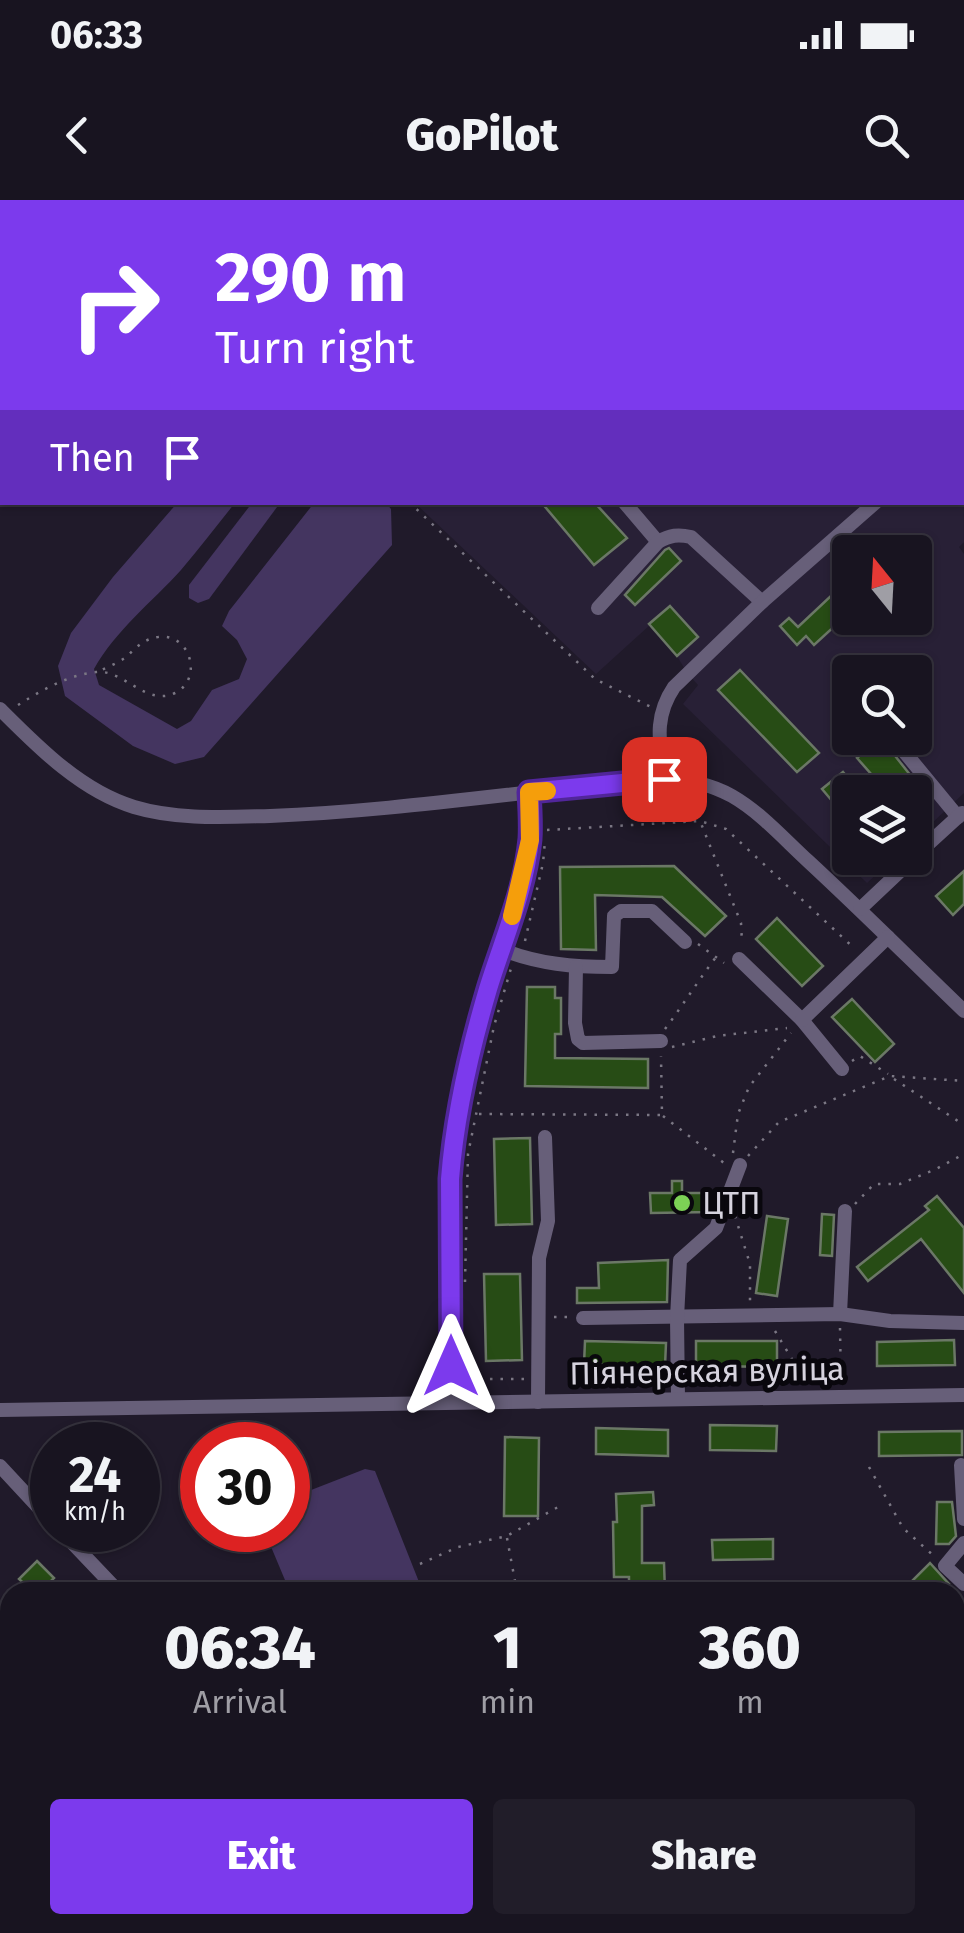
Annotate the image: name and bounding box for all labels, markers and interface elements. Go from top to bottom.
text: 06:33 [50,12,143,58]
icon: back [50,108,105,163]
text: GoPilot [406,108,558,162]
icon: search [859,108,914,163]
text: 290 m [215,236,406,320]
icon: right [50,240,180,370]
text: Turn right [215,321,414,375]
icon: arrive [155,430,210,485]
text: Then [50,435,135,481]
north arrow [832,535,932,635]
map controls [832,535,932,875]
button: search [832,655,932,755]
pin [622,737,707,822]
icon: arrive [637,752,692,807]
button: layers [832,775,932,875]
place label: ЦТП [702,1184,761,1222]
marker: ЦТП [671,1192,693,1214]
position arrow [399,1314,503,1418]
street label: Піянерская вуліца [569,1350,845,1392]
speed limit sign: 30 [180,1422,310,1552]
text: 24 [69,1445,121,1505]
text: km/h [64,1497,126,1527]
text: 06:34 [164,1612,316,1684]
text: 1 [493,1612,522,1684]
text: 360 [699,1612,801,1684]
text: Arrival [193,1683,287,1721]
text: min [480,1683,535,1721]
text: m [736,1683,764,1721]
button: Exit [50,1799,473,1914]
button: Share [493,1799,915,1914]

